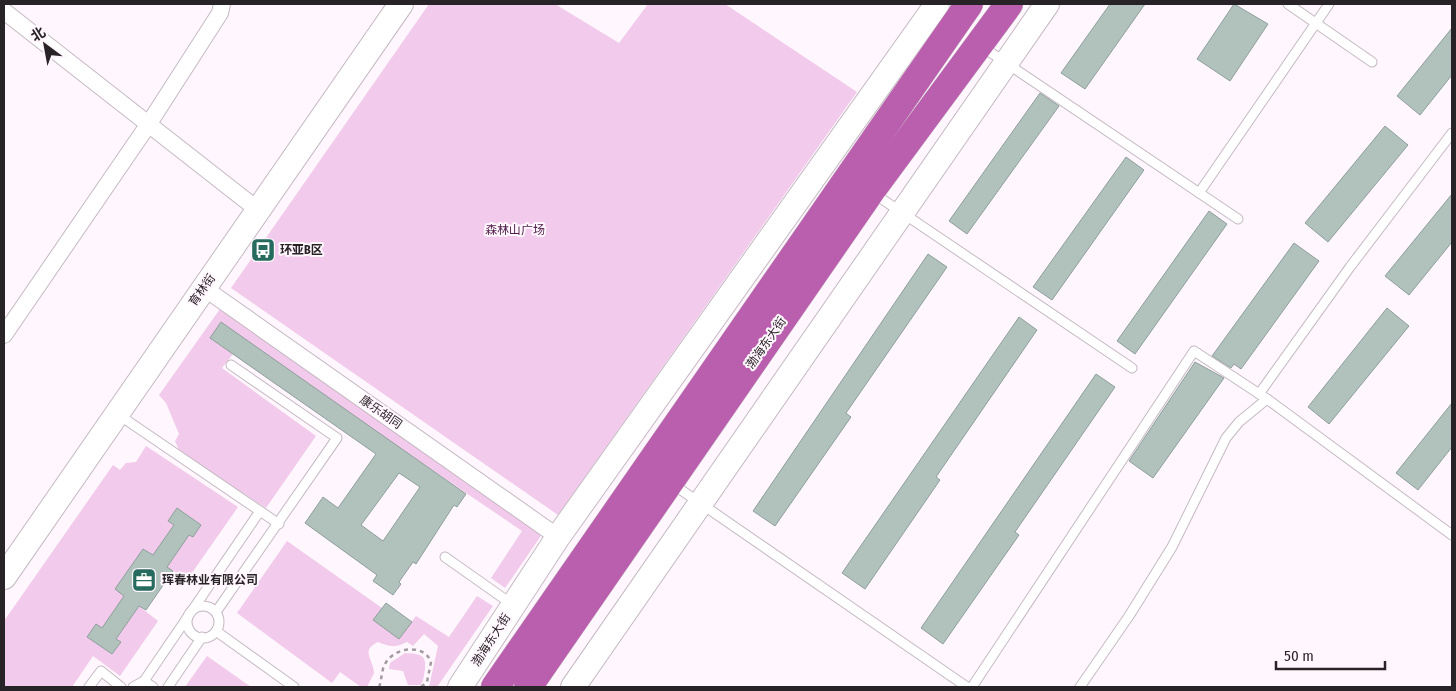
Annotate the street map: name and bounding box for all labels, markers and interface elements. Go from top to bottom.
north arrow [20,20,70,70]
text: 北 [28,23,49,45]
park label: 森林山广场 [485,223,545,237]
bus stop icon: 环亚B区 [250,237,276,263]
place label: 环亚B区 [280,243,323,257]
street label: 育林街 [186,271,218,309]
street label: 渤海东大街 [743,314,789,372]
street label: 康乐胡同 [357,392,405,432]
office icon: 珲春林业有限公司 [131,567,157,593]
place label: 珲春林业有限公司 [162,573,258,587]
street label: 渤海东大街 [469,611,513,669]
scale bar [1276,638,1385,670]
text: 50 m [1284,647,1314,665]

